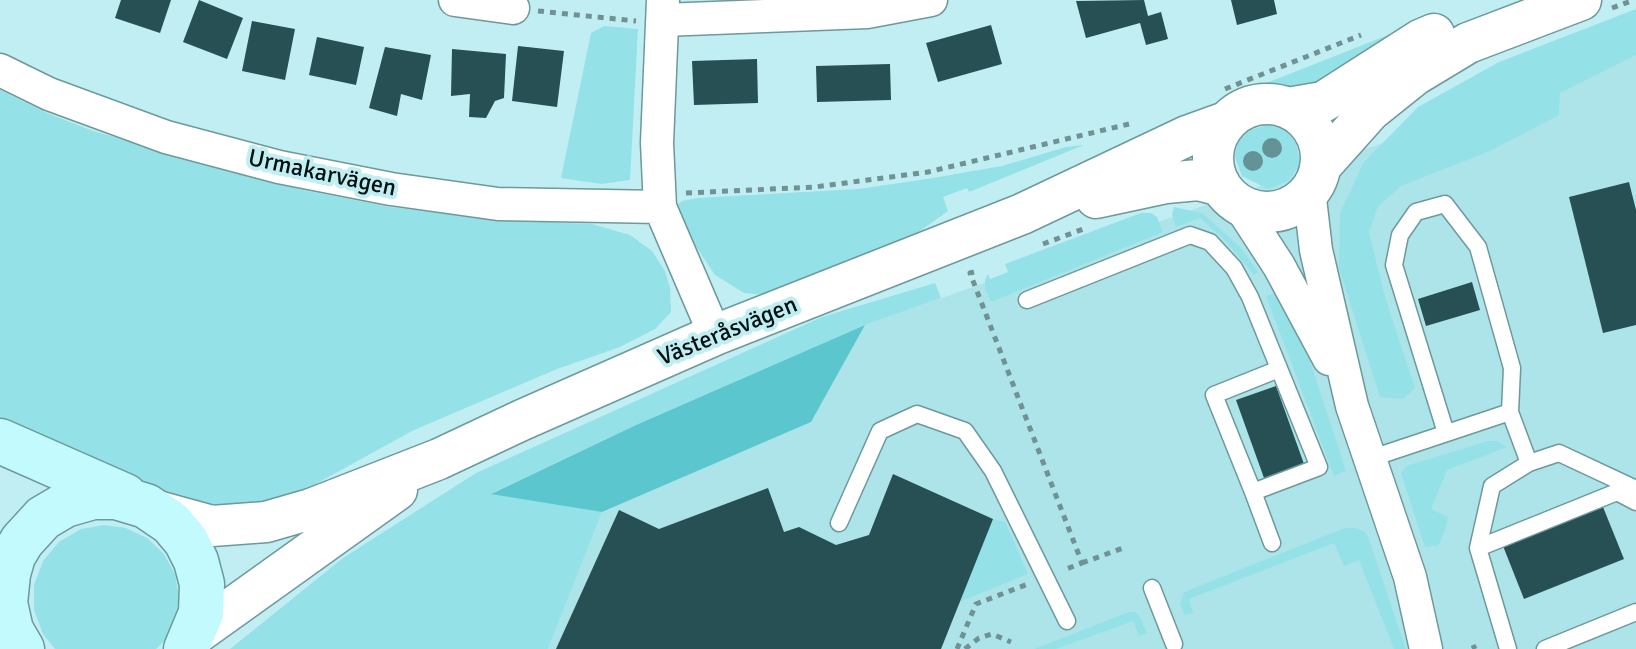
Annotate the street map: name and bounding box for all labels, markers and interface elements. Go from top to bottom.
street label: Urmakarvägen [245,144,399,204]
street label: Västeråsvägen [654,291,802,373]

